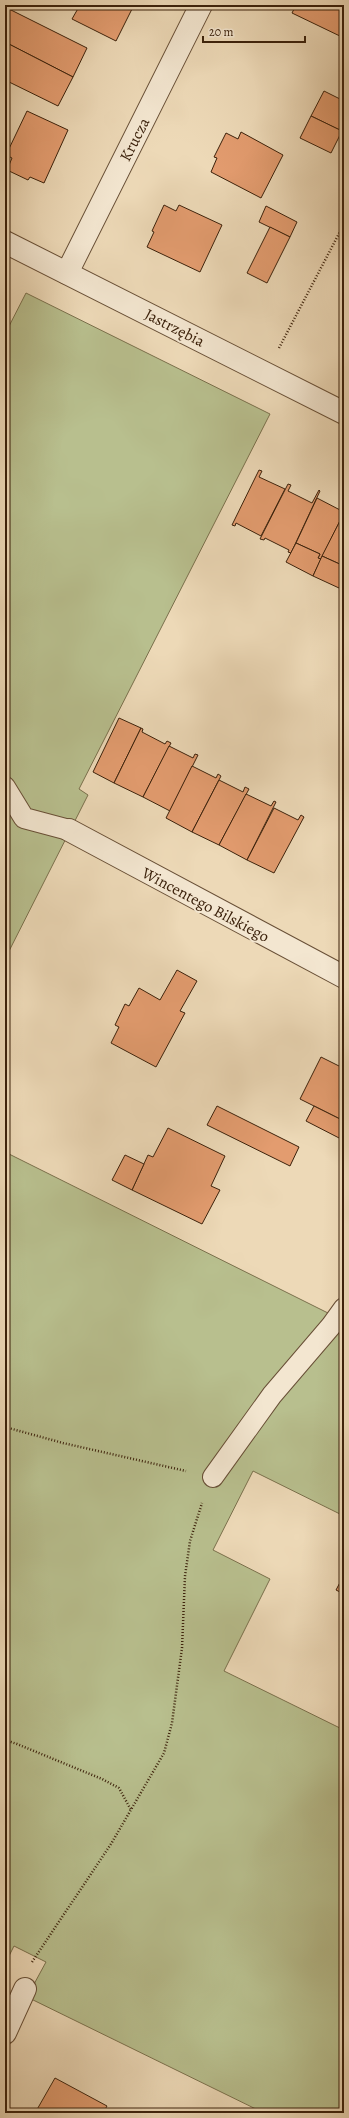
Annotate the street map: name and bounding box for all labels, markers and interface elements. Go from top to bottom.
scale bar [203,18,305,44]
text: 20 m [209,24,233,40]
street label: Krucza [115,113,155,165]
street label: Jastrzębia [141,303,209,353]
street label: Wincentego Bilskiego [137,862,273,948]

